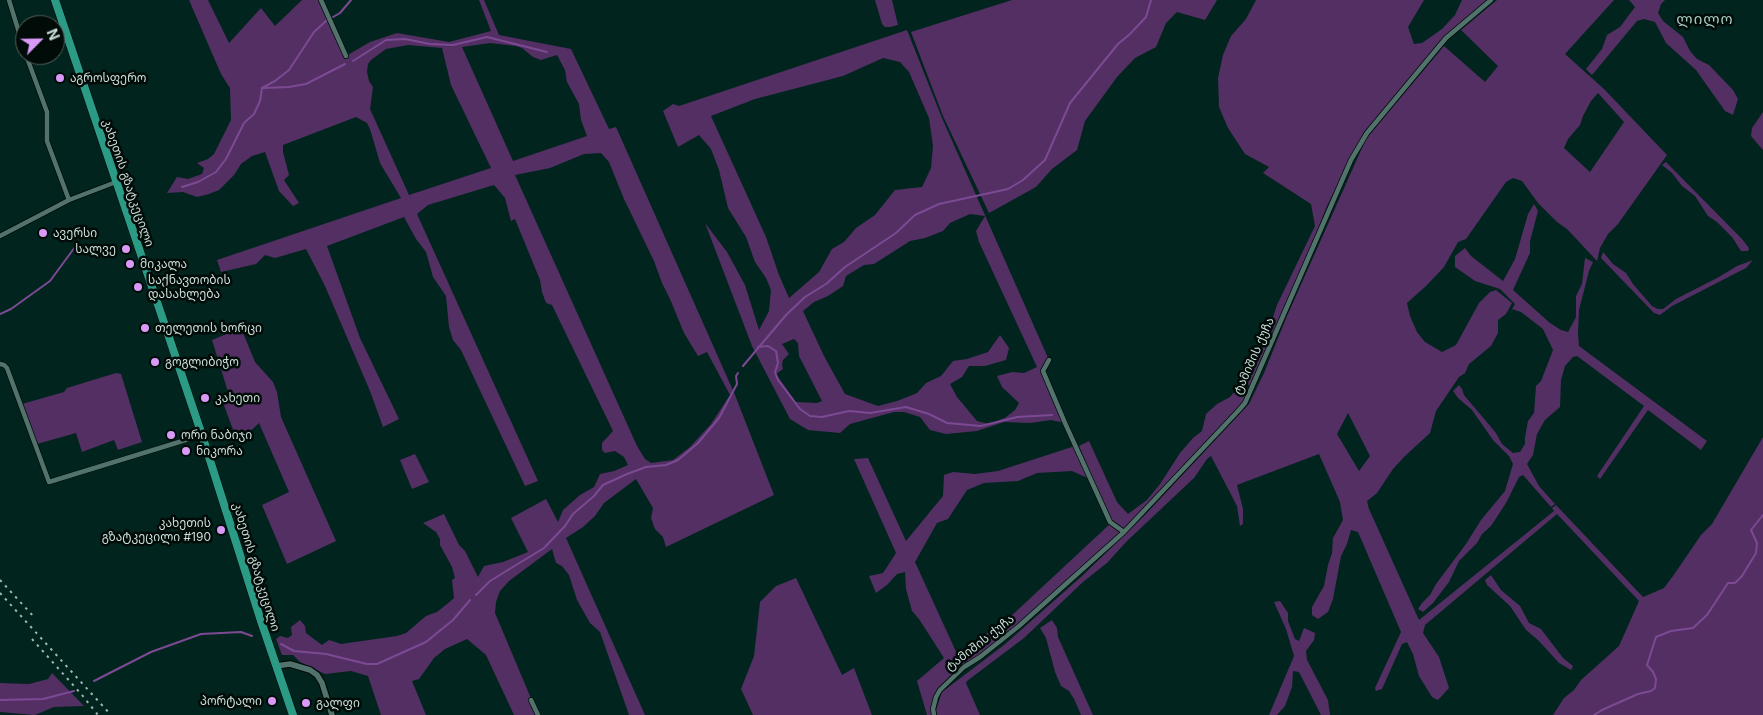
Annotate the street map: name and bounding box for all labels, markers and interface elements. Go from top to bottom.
district label: ლილო [1676,10,1734,28]
north arrow [15,15,65,65]
text: N [43,26,63,43]
place label: აგროსფერო [70,71,146,85]
marker: აგროსფერო [54,72,66,84]
street label: კახეთის გზატკეცილი [99,117,157,249]
place label: ავერსი [53,226,97,240]
marker: ავერსი [37,227,49,239]
place label: სალვე [75,242,116,256]
marker: სალვე [120,243,132,255]
place label: მიკალა [140,257,187,271]
marker: მიკალა [124,258,136,270]
place label: საქნავთობის დასახლება [148,273,231,301]
marker: საქნავთობის დასახლება [132,281,144,293]
street label: ტამიშის ქუჩა [1231,315,1277,397]
place label: თელეთის ხორცი [155,321,262,335]
marker: თელეთის ხორცი [139,322,151,334]
place label: გოგლიბიჭო [165,355,239,369]
marker: გოგლიბიჭო [149,356,161,368]
place label: კახეთი [215,391,260,405]
marker: კახეთი [199,392,211,404]
place label: ორი ნაბიჯი [181,428,252,442]
marker: ორი ნაბიჯი [165,429,177,441]
place label: ნიკორა [196,444,243,458]
marker: ნიკორა [180,445,192,457]
street label: კახეთის გზატკეცილი [230,501,282,633]
place label: კახეთის გზატკეცილი #190 [102,516,211,544]
marker: კახეთის გზატკეცილი #190 [215,524,227,536]
street label: ტამიშის ქუჩა [943,612,1017,674]
place label: პორტალი [200,694,262,708]
marker: პორტალი [266,695,278,707]
place label: გალფი [316,696,360,710]
marker: გალფი [300,697,312,709]

